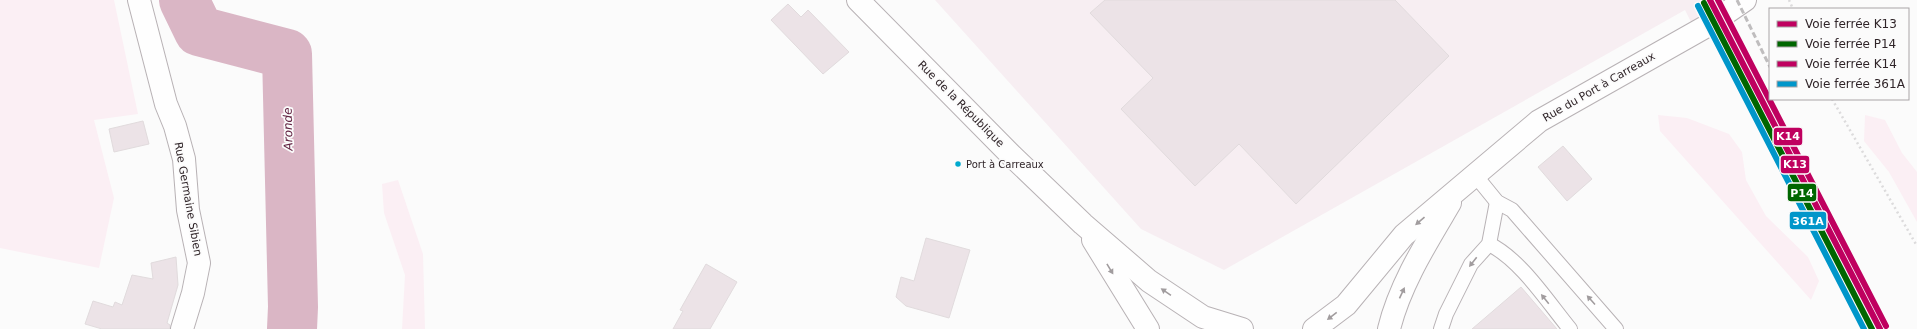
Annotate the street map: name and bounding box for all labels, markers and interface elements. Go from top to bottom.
legend [1769,8,1909,100]
text: Voie ferrée K13 [1805,17,1897,31]
text: Voie ferrée P14 [1805,37,1896,51]
street label: Rue du Port à Carreaux [1541,49,1658,124]
text: Voie ferrée K14 [1805,57,1897,71]
street label: Rue de la République [915,58,1007,150]
text: Voie ferrée 361A [1805,77,1906,91]
water label: Aronde [281,107,295,152]
line badge: K14 [1773,127,1803,146]
text: K14 [1776,130,1800,143]
street label: Rue Germaine Sibien [172,141,204,257]
line badge: K13 [1780,155,1810,174]
text: K13 [1783,158,1807,171]
marker: Port à Carreaux [953,159,963,169]
place label: Port à Carreaux [966,159,1044,170]
line badge: P14 [1787,183,1817,202]
text: P14 [1790,187,1814,200]
line badge: 361A [1789,211,1827,230]
text: 361A [1792,215,1824,228]
one-way arrow [1415,216,1425,226]
one-way arrow [1469,257,1477,267]
one-way arrow [1106,264,1114,274]
one-way arrow [1399,287,1405,298]
one-way arrow [1161,288,1171,296]
one-way arrow [1541,293,1550,304]
one-way arrow [1586,295,1595,305]
one-way arrow [1326,311,1337,320]

